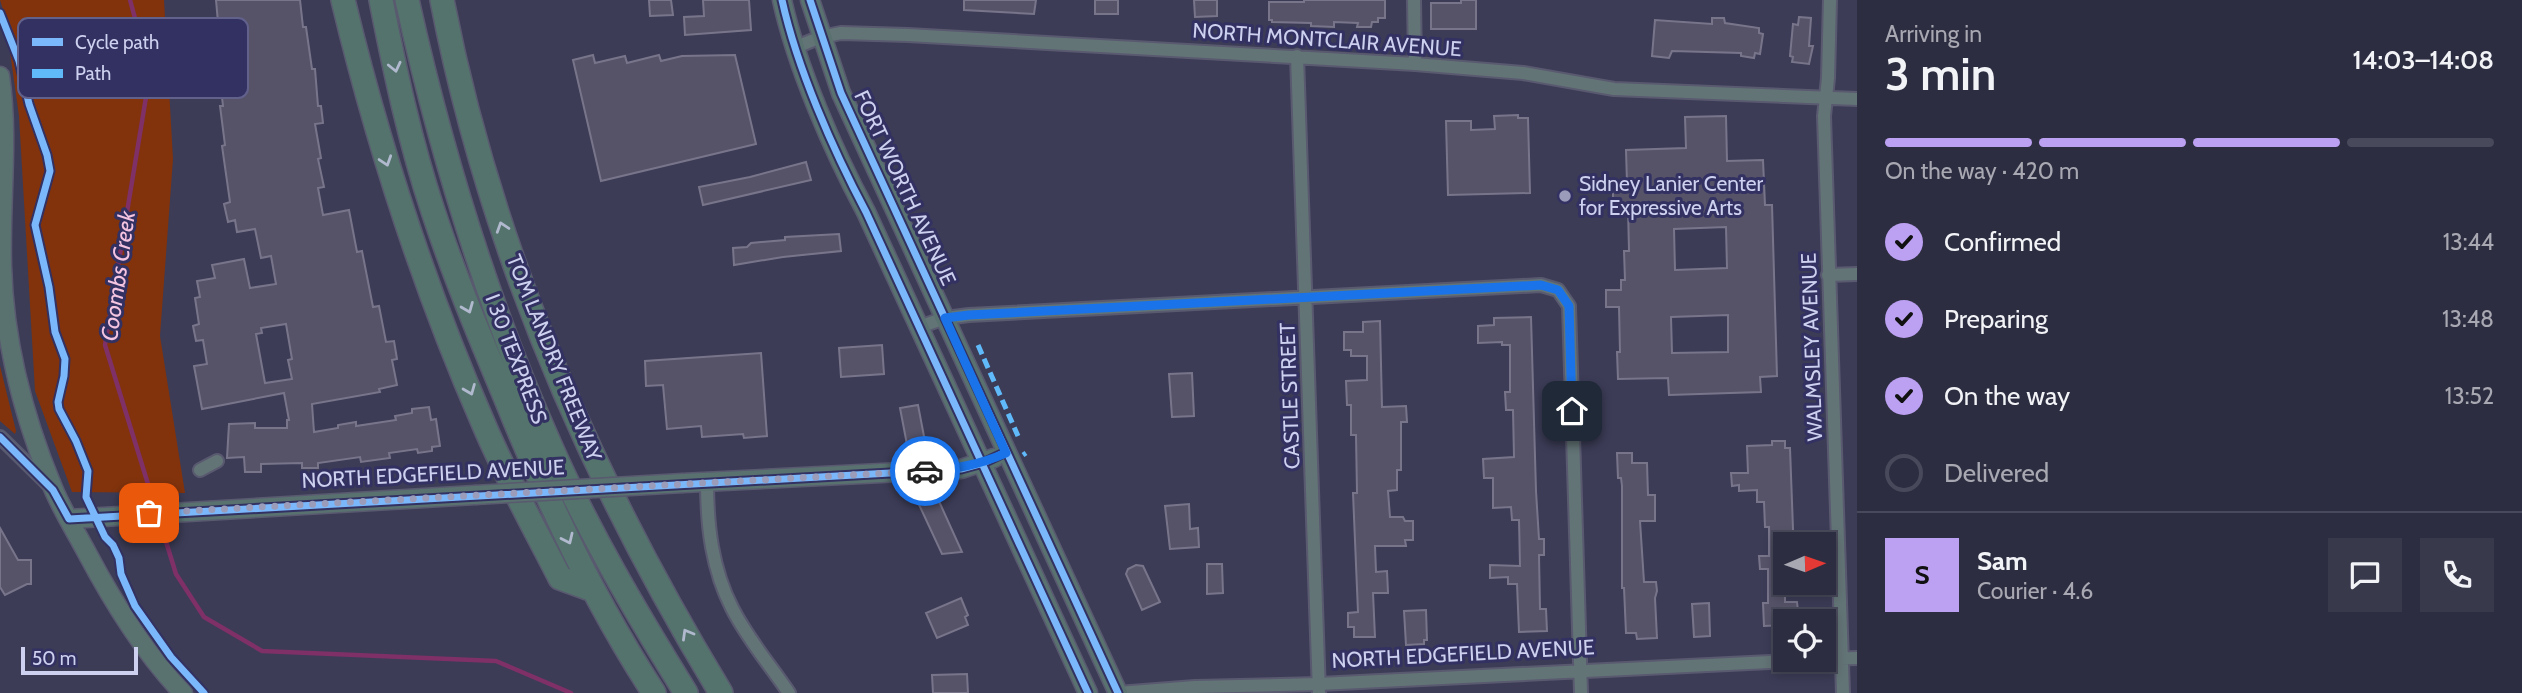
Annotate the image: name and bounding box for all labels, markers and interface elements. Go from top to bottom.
legend [18,18,248,98]
street label: NORTH MONTCLAIR AVENUE [1192,18,1462,61]
text: Arriving in [1885,20,1982,48]
text: Cycle path [75,31,159,54]
text: 14:03–14:08 [2353,44,2494,76]
text: 3 min [1885,46,1996,102]
one-way arrow [386,61,401,73]
text: Path [75,62,111,85]
street label: FORT WORTH AVENUE [849,86,962,289]
one-way arrow [378,154,392,166]
text: On the way · 420 m [1885,157,2079,185]
place label: Sidney Lanier Center for Expressive Arts [1579,171,1764,220]
marker: Sidney Lanier Center for Expressive Arts [1557,188,1573,204]
water label: Coombs Creek [95,208,141,343]
one-way arrow [496,221,510,234]
icon: check [1885,223,1923,261]
text: Confirmed [1944,226,2061,258]
text: 13:44 [2443,228,2494,256]
street label: TOM LANDRY FREEWAY [502,251,608,466]
street label: WALMSLEY AVENUE [1796,252,1827,442]
street label: I 30 TEXPRESS [480,290,553,427]
icon: check [1885,300,1923,338]
one-way arrow [459,301,473,313]
text: Preparing [1944,303,2048,335]
text: 13:48 [2442,305,2494,333]
street label: CASTLE STREET [1274,322,1305,470]
icon: check [1885,377,1923,415]
text: On the way [1944,380,2070,412]
pin [1542,381,1602,441]
text: 13:52 [2445,382,2494,410]
one-way arrow [461,384,475,396]
icon: home [1553,392,1591,430]
courier [890,436,960,506]
icon: car [906,452,944,490]
street label: NORTH EDGEFIELD AVENUE [301,454,565,493]
text: Delivered [1944,457,2049,489]
pin [119,483,179,543]
icon: bag [130,494,168,532]
one-way arrow [560,532,574,544]
north arrow [1773,532,1836,595]
map controls [1773,532,1836,672]
button: chat [2328,538,2402,612]
button: phone [2420,538,2494,612]
text: Sam [1977,545,2028,577]
text: S [1914,559,1930,591]
text: Courier · 4.6 [1977,577,2093,605]
button: locate [1773,609,1836,672]
one-way arrow [682,629,695,642]
street label: NORTH EDGEFIELD AVENUE [1331,634,1595,673]
scale bar [21,644,138,676]
text: 50 m [32,647,76,670]

